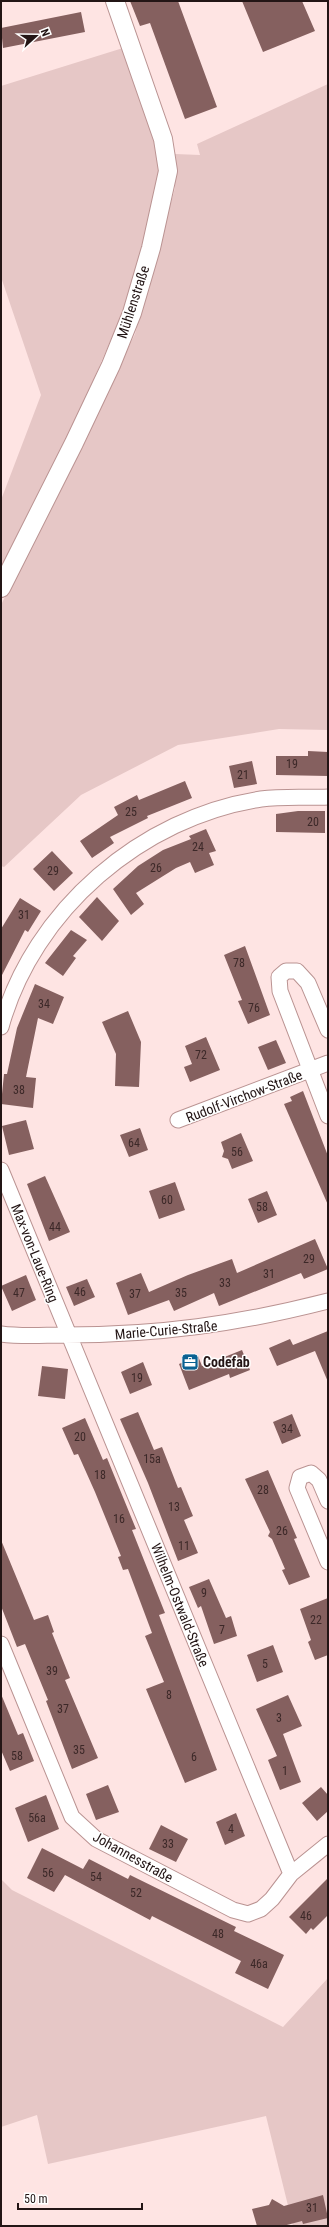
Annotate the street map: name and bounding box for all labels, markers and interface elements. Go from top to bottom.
north arrow [16,16,56,56]
text: N [38,27,52,38]
street label: Mühlenstraße [114,263,152,341]
house number: 19 [286,757,298,771]
house number: 21 [237,768,249,782]
house number: 25 [125,805,137,819]
house number: 20 [307,815,319,829]
house number: 24 [192,840,204,854]
house number: 26 [150,861,162,875]
house number: 29 [47,864,59,878]
house number: 31 [18,908,30,922]
house number: 78 [233,956,245,970]
house number: 34 [38,997,50,1011]
house number: 76 [248,1001,260,1015]
house number: 72 [195,1048,207,1062]
street label: Rudolf-Virchow-Straße [184,1066,305,1126]
house number: 38 [13,1083,25,1097]
house number: 64 [128,1136,140,1150]
house number: 56 [231,1145,243,1159]
house number: 60 [161,1193,173,1207]
house number: 58 [256,1200,268,1214]
street label: Max-von-Laue-Ring [8,1202,62,1304]
house number: 44 [49,1220,61,1234]
house number: 29 [303,1252,315,1266]
house number: 31 [263,1267,275,1281]
house number: 33 [219,1276,231,1290]
house number: 46 [74,1285,86,1299]
house number: 47 [13,1286,25,1300]
house number: 35 [175,1286,187,1300]
house number: 37 [129,1287,141,1301]
street label: Marie-Curie-Straße [114,1318,218,1342]
office icon: Codefab [180,1352,200,1372]
place label: Codefab [203,1354,250,1370]
house number: 19 [131,1371,143,1385]
house number: 34 [281,1422,293,1436]
house number: 20 [74,1430,86,1444]
house number: 15a [143,1452,161,1466]
house number: 18 [94,1468,106,1482]
house number: 28 [257,1483,269,1497]
house number: 13 [168,1500,180,1514]
house number: 16 [113,1512,125,1526]
house number: 26 [276,1524,288,1538]
house number: 11 [178,1539,190,1553]
street label: Wilhelm-Ostwald-Straße [148,1541,212,1670]
house number: 9 [201,1586,207,1600]
house number: 22 [310,1613,322,1627]
house number: 7 [219,1623,225,1637]
house number: 5 [262,1657,268,1671]
house number: 39 [46,1664,58,1678]
house number: 8 [166,1688,172,1702]
house number: 37 [57,1702,69,1716]
house number: 3 [276,1711,282,1725]
house number: 35 [73,1743,85,1757]
house number: 58 [11,1749,23,1763]
house number: 6 [191,1750,197,1764]
house number: 1 [282,1764,288,1778]
house number: 56a [28,1811,46,1825]
house number: 4 [228,1822,234,1836]
street label: Johannesstraße [90,1828,176,1886]
house number: 33 [162,1837,174,1851]
house number: 56 [42,1866,54,1880]
house number: 54 [90,1870,102,1884]
house number: 52 [130,1886,142,1900]
house number: 46 [300,1909,312,1923]
house number: 48 [212,1927,224,1941]
house number: 46a [250,1957,268,1971]
scale bar [18,2185,142,2211]
text: 50 m [24,2192,48,2206]
house number: 31 [306,2201,318,2215]

